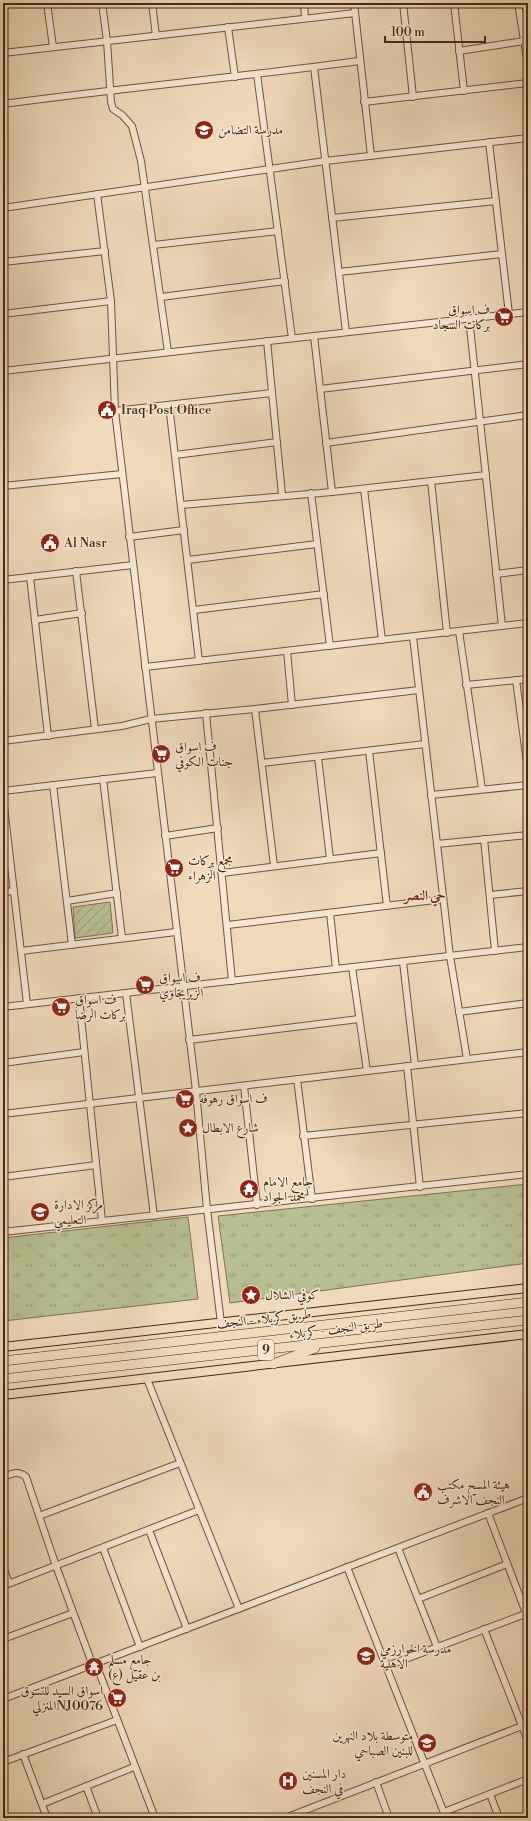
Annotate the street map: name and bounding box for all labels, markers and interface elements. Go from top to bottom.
scale bar [385,18,485,44]
text: 100 m [391,25,425,40]
school or university icon: مدرسة التضامن [193,119,215,141]
place label: مدرسة التضامن [218,122,283,139]
place label: ف اسواق بركات السجاد [433,302,491,333]
supermarket icon: ف اسواق بركات السجاد [493,306,515,328]
public building icon: Iraq Post Office [96,399,118,421]
place label: Iraq Post Office [121,402,212,418]
public building icon: Al Nasr [39,532,61,554]
place label: Al Nasr [63,535,107,551]
place label: ف اسواق جنات الكوفي [175,739,233,773]
supermarket icon: ف اسواق جنات الكوفي [150,743,172,765]
place label: مجمع بركات الزهراء [188,853,233,884]
supermarket icon: مجمع بركات الزهراء [163,857,185,879]
district label: حي النصر [402,887,446,907]
place label: ف اسواق الزيريجاوي [159,970,203,1003]
supermarket icon: ف اسواق الزيريجاوي [134,974,156,996]
place label: ف اسواق بركات الرضا [75,992,126,1023]
supermarket icon: ف اسواق بركات الرضا [50,996,72,1018]
supermarket icon: ف اسواق رهوفه [174,1088,196,1110]
place label: ف اسواق رهوفه [199,1091,268,1107]
place icon: شارع الابطال [177,1117,199,1139]
place label: شارع الابطال [202,1120,259,1139]
place label: جامع الامام محمد الجواد [263,1174,313,1205]
temple icon: جامع الامام محمد الجواد [238,1178,260,1200]
place label: مركز الادارة التعليمي [54,1197,103,1232]
school or university icon: مركز الادارة التعليمي [29,1201,51,1223]
place icon: كوفي الشلال [240,1284,262,1306]
place label: كوفي الشلال [265,1287,319,1306]
street label: طريق کربلاء - النجف [216,1306,312,1332]
street label: طريق النجف - کربلاء [288,1315,384,1343]
road number: 9 [258,1340,274,1360]
place label: هيئة المسح مكتب النجف الاشرف [437,1477,510,1508]
public building icon: هيئة المسح مكتب النجف الاشرف [412,1481,434,1503]
place label: مدرسة الخوارزمي الاهلية [380,1641,451,1672]
school or university icon: مدرسة الخوارزمي الاهلية [355,1645,377,1667]
place label: جامع مسلم بن عقيل (ع) [108,1652,161,1686]
temple icon: جامع مسلم بن عقيل (ع) [83,1656,105,1678]
place label: اسواق السيد للتسوق المنزليNJ0076 [21,1683,103,1717]
supermarket icon: اسواق السيد للتسوق المنزليNJ0076 [106,1687,128,1709]
place label: متوسطة بلاد النهرين للبنين الصباحي [332,1728,413,1762]
school or university icon: متوسطة بلاد النهرين للبنين الصباحي [416,1732,438,1754]
place label: دار المسنين في النجف [302,1766,346,1800]
hospital icon: دار المسنين في النجف [277,1770,299,1792]

